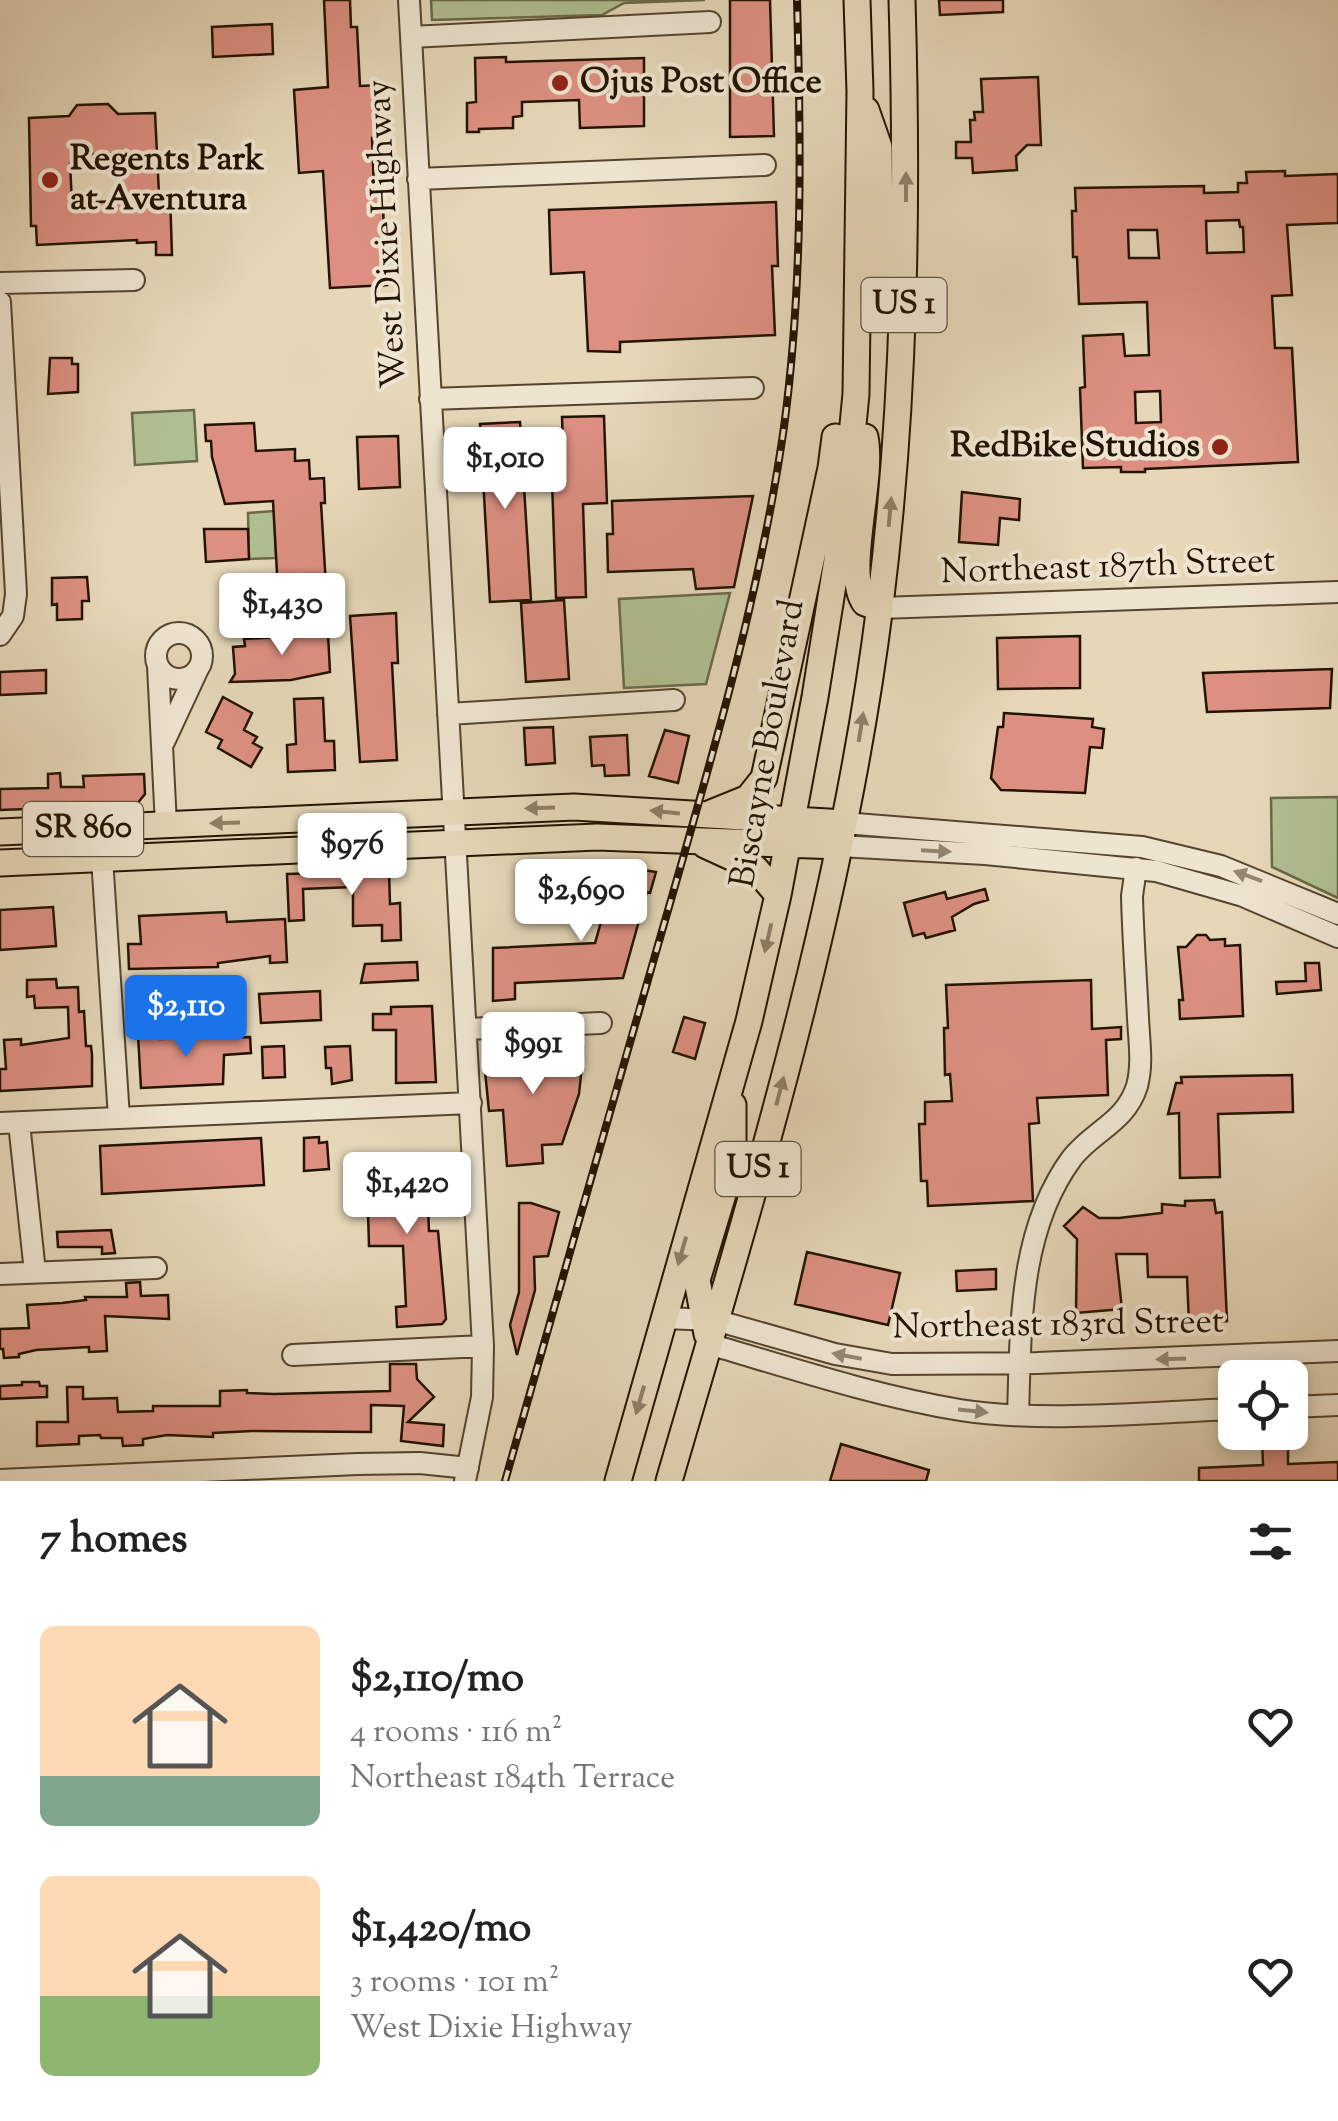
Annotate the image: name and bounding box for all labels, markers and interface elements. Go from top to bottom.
place label: Ojus Post Office [580,58,822,109]
marker: Ojus Post Office [549,72,571,94]
street label: West Dixie Highway [354,78,422,390]
place label: Regents Park at Aventura [70,135,264,226]
marker: Regents Park at Aventura [39,169,61,191]
one-way arrow [898,171,914,203]
road number: US 1 [862,278,946,332]
place label: RedBike Studios [950,422,1200,473]
pin: $1,010 [424,427,586,512]
text: $1,010 [465,436,545,482]
marker: RedBike Studios [1209,436,1231,458]
one-way arrow [883,495,899,527]
street label: Northeast 187th Street [940,537,1276,599]
pin: $1,430 [201,573,363,658]
text: $1,430 [241,582,323,628]
street label: Biscayne Boulevard [719,596,820,892]
one-way arrow [854,710,869,742]
one-way arrow [524,801,556,817]
road number: SR 860 [23,802,143,856]
one-way arrow [649,804,681,820]
pin: $976 [293,813,411,898]
one-way arrow [209,816,241,832]
text: $976 [320,822,384,868]
one-way arrow [921,843,953,859]
pin: $2,690 [500,859,662,944]
text: $2,690 [537,868,625,914]
one-way arrow [1233,868,1263,883]
one-way arrow [760,923,775,954]
pin: $2,110 [105,975,267,1060]
text: $2,110 [147,984,225,1030]
pin: $991 [474,1012,592,1097]
text: $991 [503,1021,563,1067]
one-way arrow [772,1075,788,1106]
road number: US 1 [716,1142,800,1196]
pin: $1,420 [326,1152,488,1237]
text: $1,420 [365,1161,449,1207]
one-way arrow [674,1236,689,1267]
street label: Northeast 183rd Street [892,1298,1224,1354]
one-way arrow [831,1347,862,1363]
one-way arrow [1154,1352,1186,1368]
map controls [1218,1360,1308,1450]
button: locate [1218,1360,1308,1450]
one-way arrow [632,1384,648,1415]
one-way arrow [957,1403,989,1419]
text: 7 homes [40,1511,188,1571]
icon: filters [1243,1514,1298,1569]
text: $2,110/mo [350,1650,524,1710]
icon: home [120,1666,240,1786]
icon: heart [1243,1699,1298,1754]
text: 4 rooms · 116 m² [350,1710,562,1756]
text: Northeast 184th Terrace [350,1756,675,1802]
text: $1,420/mo [350,1900,531,1960]
icon: home [120,1916,240,2036]
icon: heart [1243,1949,1298,2004]
text: 3 rooms · 101 m² [350,1960,560,2006]
text: West Dixie Highway [350,2006,633,2052]

